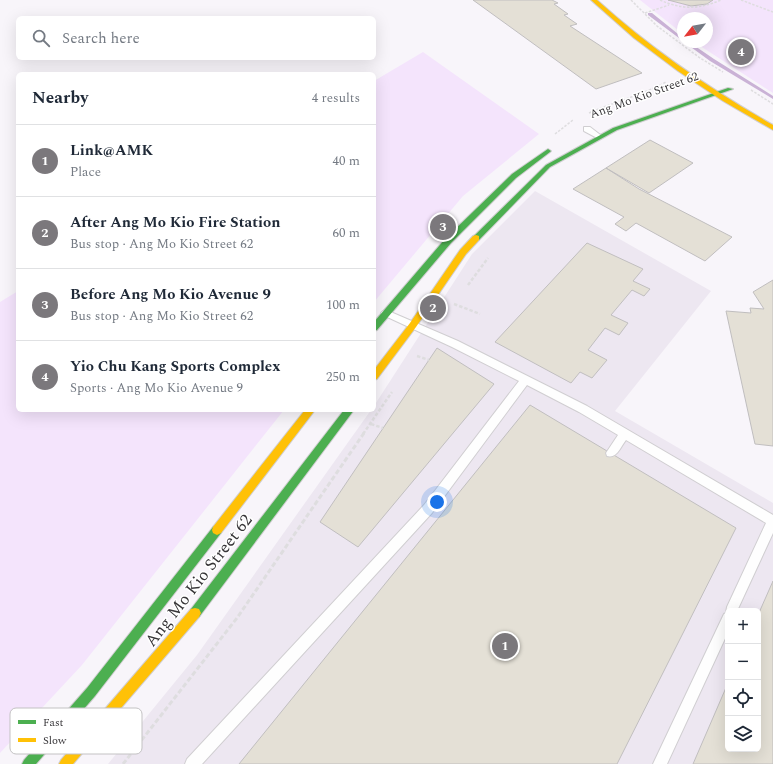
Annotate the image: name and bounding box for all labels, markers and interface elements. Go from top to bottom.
north arrow [677,12,713,48]
search box [16,16,376,60]
icon: search [30,27,52,49]
text: Search here [62,27,140,50]
pin: 4 [728,37,754,67]
street label: Ang Mo Kio Street 62 [587,67,701,124]
text: Nearby [32,85,88,111]
text: 4 results [312,88,360,108]
text: Link@AMK [70,139,153,162]
text: 1 [41,151,49,171]
text: 40 m [333,151,360,171]
text: Place [70,162,101,182]
text: After Ang Mo Kio Fire Station [70,211,281,234]
pin: 3 [430,212,456,242]
text: 2 [41,223,49,243]
text: 60 m [333,223,360,243]
text: Bus stop · Ang Mo Kio Street 62 [70,234,253,254]
text: Before Ang Mo Kio Avenue 9 [70,283,271,306]
pin: 2 [420,293,446,323]
text: 3 [41,295,49,315]
text: 100 m [326,295,360,315]
text: Bus stop · Ang Mo Kio Street 62 [70,306,253,326]
text: Yio Chu Kang Sports Complex [70,355,280,378]
text: 4 [41,367,49,387]
text: 250 m [326,367,360,387]
text: Sports · Ang Mo Kio Avenue 9 [70,378,243,398]
your location [427,492,447,512]
street label: Ang Mo Kio Street 62 [139,509,259,653]
map controls [725,608,761,752]
button: + [725,608,761,644]
pin: 1 [492,631,518,661]
button: − [725,644,761,680]
button: locate [725,680,761,716]
legend [10,708,142,754]
text: Fast [43,714,64,731]
button: layers [725,716,761,752]
text: Slow [43,732,67,749]

